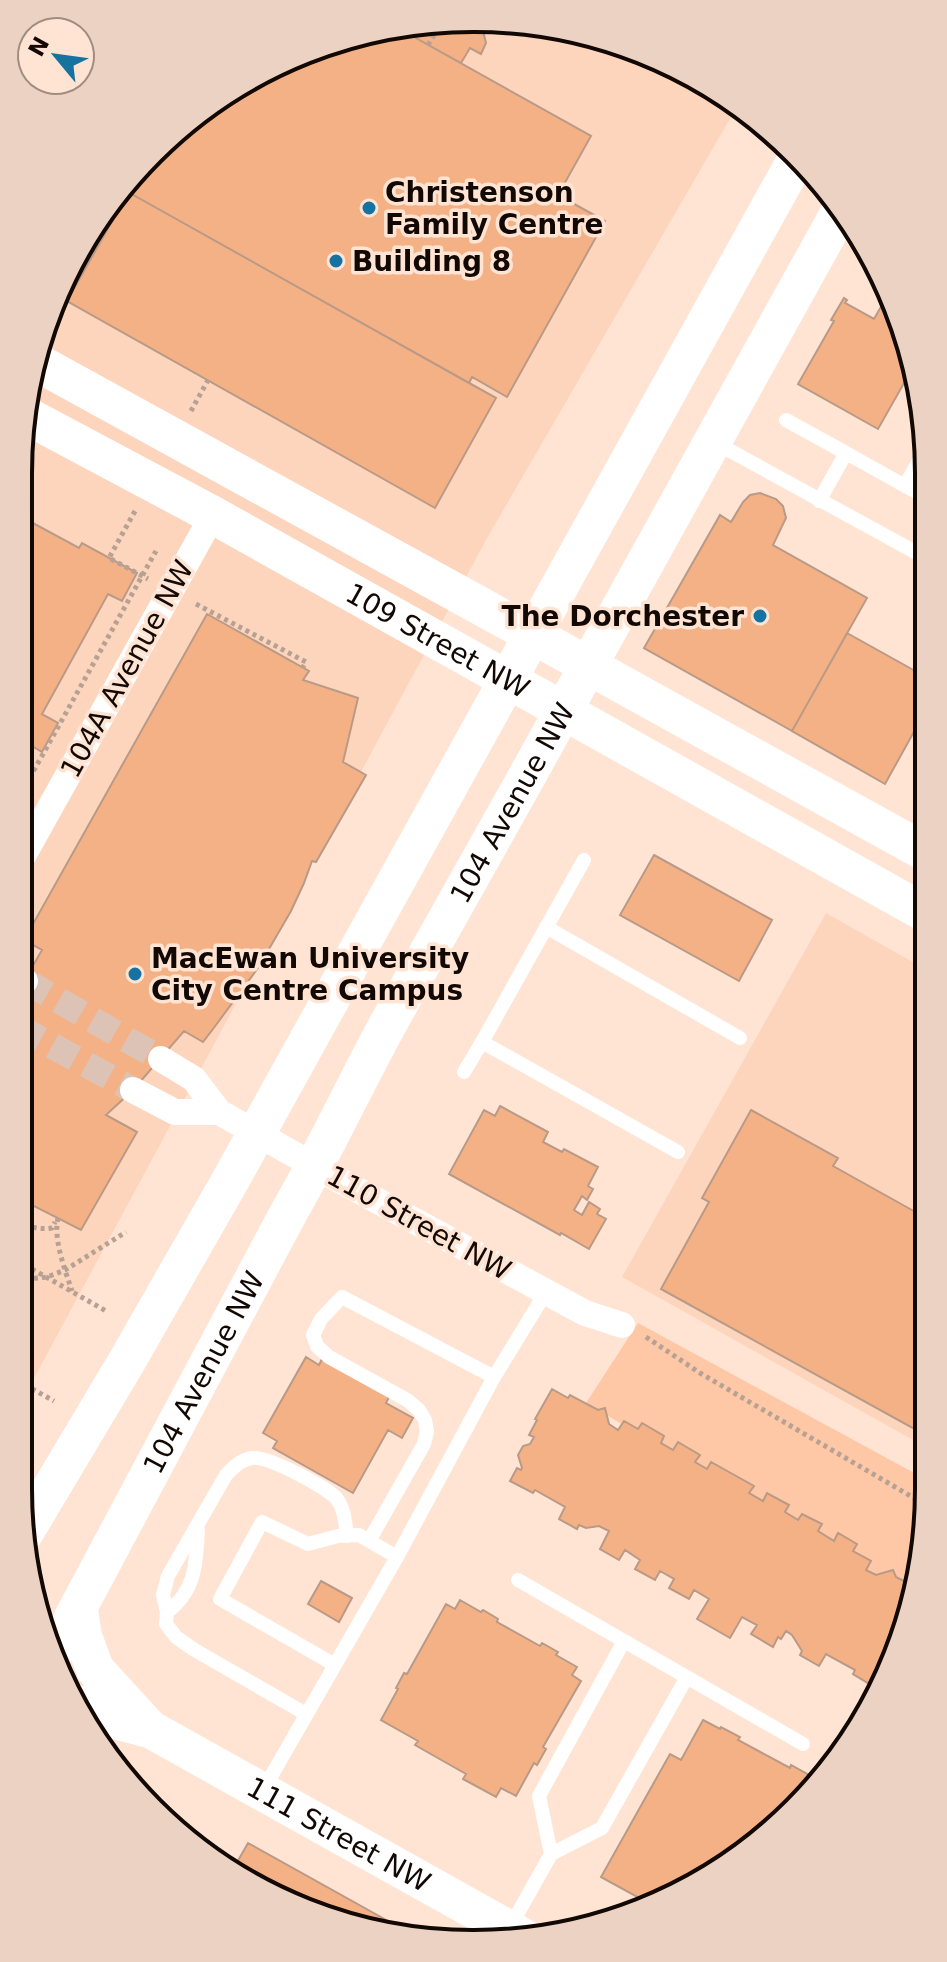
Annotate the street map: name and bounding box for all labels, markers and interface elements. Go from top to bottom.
north arrow [16,16,96,96]
text: N [24,32,54,61]
place label: Christenson Family Centre [385,176,603,241]
marker: Christenson Family Centre [360,199,378,217]
place label: Building 8 [352,245,511,278]
marker: Building 8 [327,252,345,270]
street label: 104A Avenue NW [54,555,200,783]
street label: 109 Street NW [340,576,535,705]
place label: The Dorchester [502,600,744,633]
marker: The Dorchester [751,607,769,625]
street label: 104 Avenue NW [443,697,581,909]
place label: MacEwan University City Centre Campus [151,942,469,1007]
marker: MacEwan University City Centre Campus [126,965,144,983]
street label: 110 Street NW [321,1159,517,1287]
street label: 104 Avenue NW [136,1266,271,1479]
street label: 111 Street NW [241,1770,436,1899]

